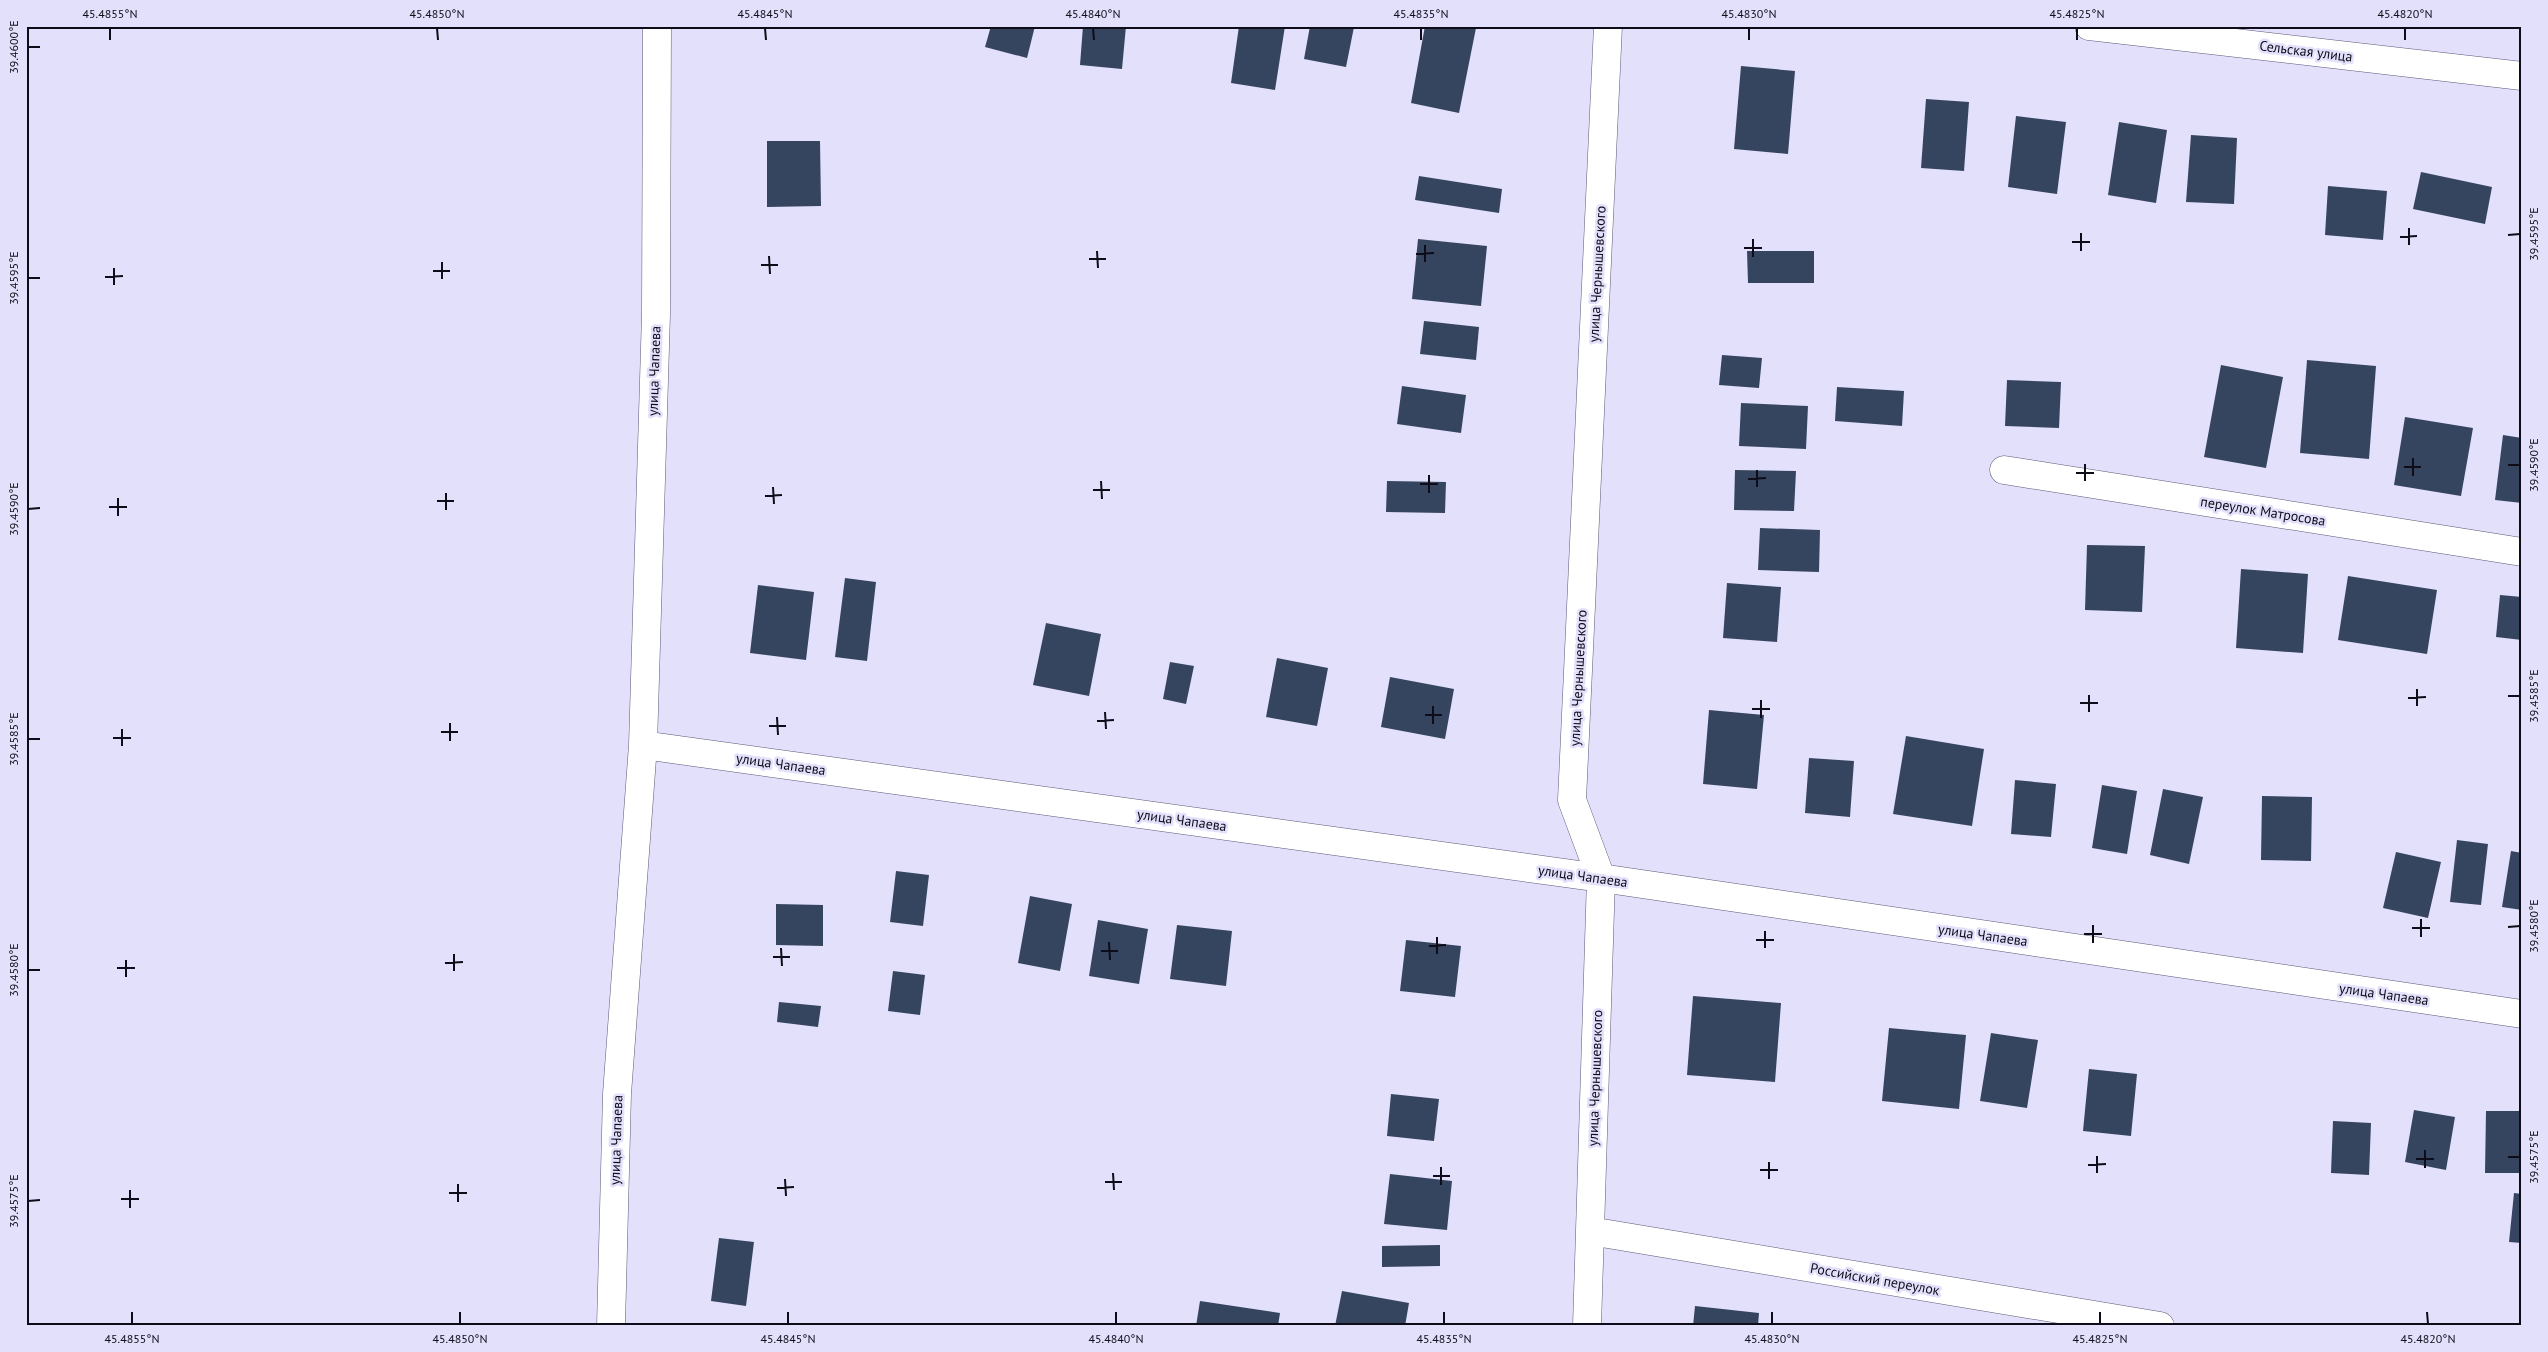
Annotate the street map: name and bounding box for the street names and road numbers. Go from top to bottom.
street label: Сельская улица [2258,36,2354,66]
street label: улица Чернышевского [1584,205,1610,343]
street label: улица Чапаева [643,326,665,416]
street label: переулок Матросова [2199,492,2327,530]
street label: улица Чернышевского [1565,609,1591,747]
street label: улица Чапаева [735,749,827,779]
street label: улица Чапаева [1136,805,1228,835]
street label: улица Чапаева [1537,861,1629,891]
street label: улица Чапаева [1937,920,2029,950]
street label: улица Чапаева [2338,979,2430,1009]
street label: улица Чернышевского [1584,1009,1606,1147]
street label: улица Чапаева [605,1095,627,1185]
street label: Российский переулок [1809,1259,1941,1299]

